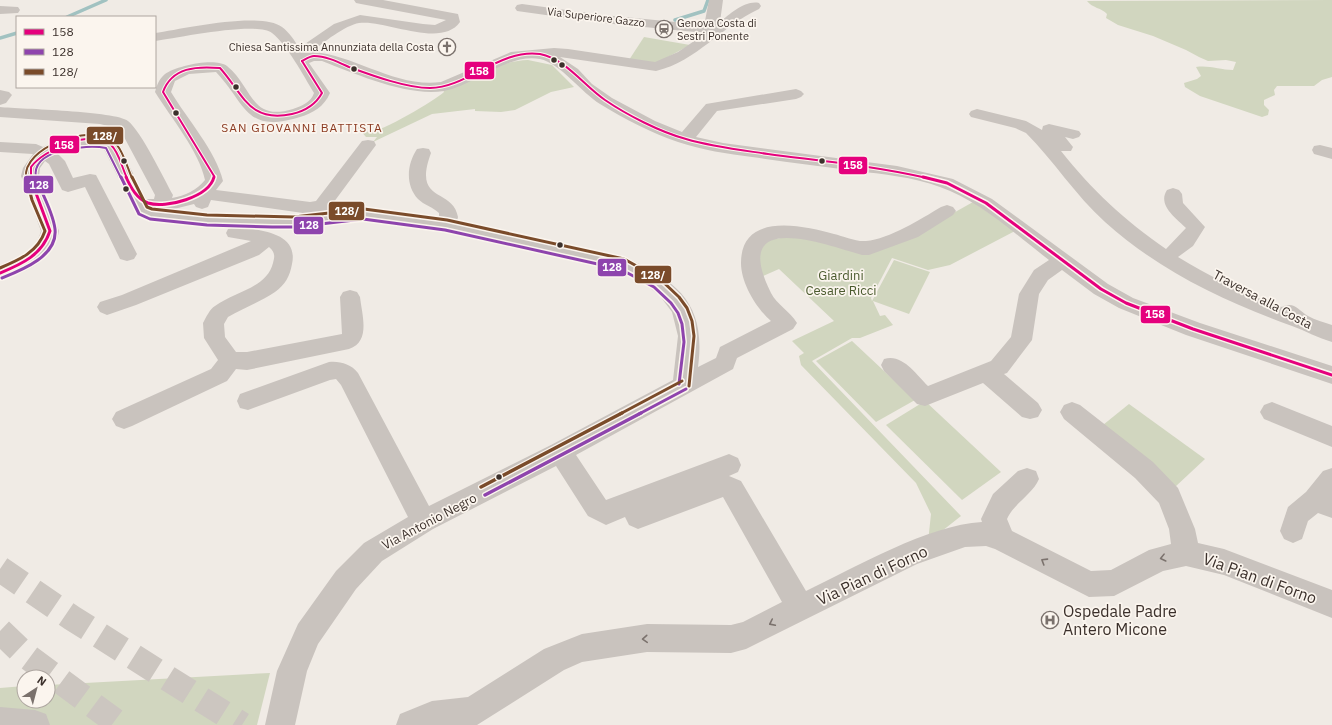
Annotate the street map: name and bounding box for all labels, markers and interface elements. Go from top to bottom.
street label: Via Superiore Gazzo [546,4,646,30]
legend [16,16,156,88]
place label: Genova Costa di Sestri Ponente [677,16,757,43]
station icon: Genova Costa di Sestri Ponente [654,19,674,39]
text: 158 [52,24,74,39]
church icon: Chiesa Santissima Annunziata della Costa [437,37,457,57]
place label: Chiesa Santissima Annunziata della Costa [229,40,434,54]
text: 128 [52,44,74,59]
unlabelled marker [549,55,559,65]
unlabelled marker [557,60,567,70]
line badge: 158 [464,61,495,80]
text: 128/ [52,64,79,79]
unlabelled marker [349,64,359,74]
text: 158 [469,64,489,78]
unlabelled marker [231,82,241,92]
unlabelled marker [171,108,181,118]
district label: SAN GIOVANNI BATTISTA [221,120,383,135]
line badge: 128/ [86,126,124,145]
text: 128/ [93,129,117,143]
line badge: 158 [49,135,80,154]
text: 158 [54,138,74,152]
unlabelled marker [119,156,129,166]
unlabelled marker [817,156,827,166]
line badge: 158 [838,156,868,175]
text: 158 [843,158,863,172]
line badge: 128 [23,175,54,194]
text: 128 [29,178,49,192]
unlabelled marker [121,184,131,194]
line badge: 128/ [328,201,365,221]
text: 128/ [335,204,359,218]
line badge: 128 [293,216,324,235]
text: 128 [299,218,319,232]
unlabelled marker [555,240,565,250]
line badge: 128 [597,258,627,277]
text: 128 [602,260,622,274]
line badge: 128/ [634,265,672,284]
street label: Traversa alla Costa [1210,266,1315,333]
park label: Giardini Cesare Ricci [805,267,877,299]
text: 128/ [641,268,665,282]
line badge: 158 [1140,305,1171,324]
text: 158 [1145,307,1165,321]
unlabelled marker [494,472,504,482]
street label: Via Antonio Negro [379,489,480,554]
street label: Via Pian di Forno [814,541,930,609]
street label: Via Pian di Forno [1200,548,1320,608]
one-way arrow [1159,553,1166,562]
one-way arrow [1042,558,1049,565]
place label: Ospedale Padre Antero Micone [1063,601,1177,639]
hospital icon: Ospedale Padre Antero Micone [1040,610,1060,630]
one-way arrow [769,618,776,626]
one-way arrow [642,634,648,643]
north arrow [16,669,56,709]
text: N [35,673,49,689]

